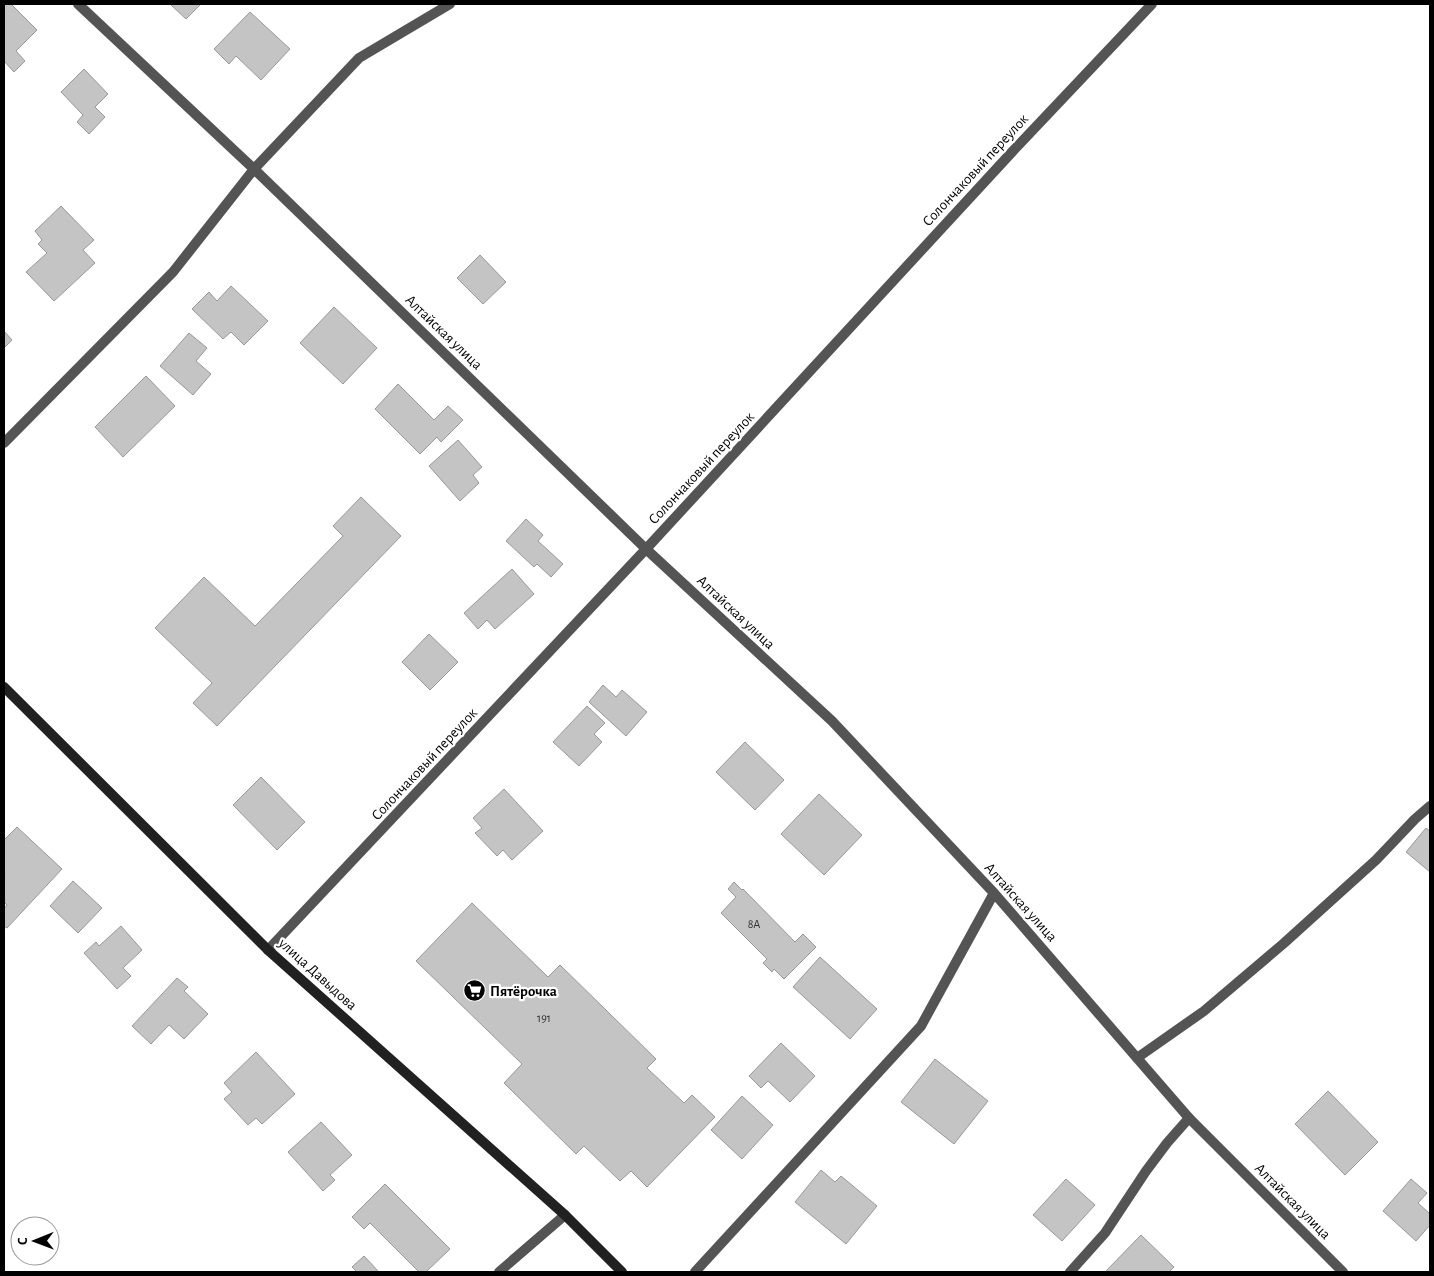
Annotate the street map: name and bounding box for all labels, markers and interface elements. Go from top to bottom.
street label: Солончаковый переулок [920,111,1031,229]
street label: Алтайская улица [402,292,485,373]
street label: Солончаковый переулок [646,409,757,527]
street label: Алтайская улица [694,573,778,652]
street label: Солончаковый переулок [369,705,480,823]
street label: Алтайская улица [982,860,1060,945]
house number: 8А [748,918,760,930]
street label: улица Давыдова [275,935,360,1013]
supermarket icon: Пятёрочка [462,979,486,1003]
place label: Пятёрочка [490,984,557,999]
house number: 191 [537,1012,551,1024]
street label: Алтайская улица [1252,1161,1333,1242]
north arrow [10,1216,60,1266]
text: С [16,1237,30,1245]

